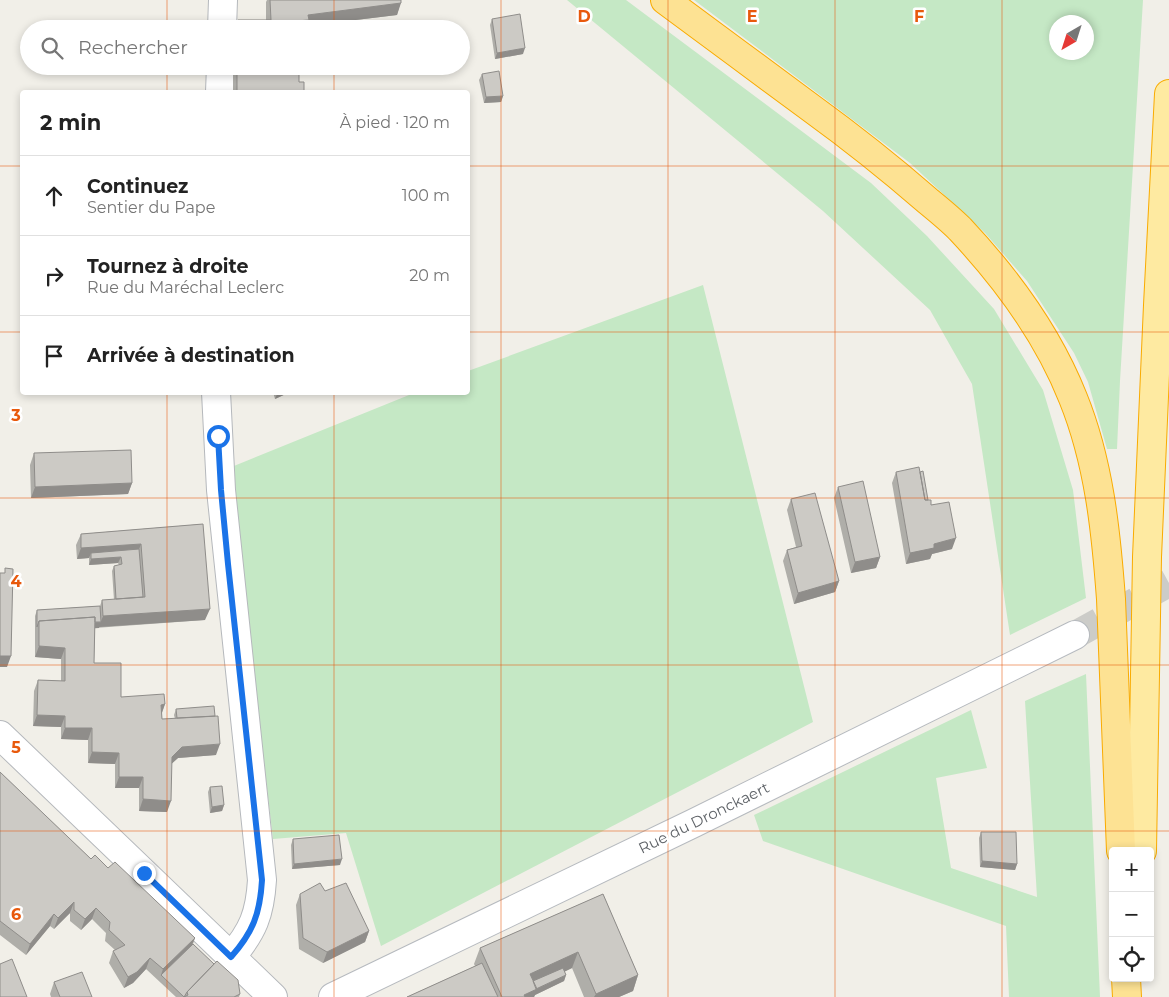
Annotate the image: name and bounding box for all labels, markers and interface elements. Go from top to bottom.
text: D [577,7,591,26]
text: E [747,7,757,26]
text: F [914,7,924,26]
north arrow [1049,15,1094,60]
search box [20,20,470,75]
icon: search [38,34,66,62]
text: Rechercher [78,36,188,59]
text: 2 min [40,110,101,135]
text: À pied · 120 m [340,113,450,132]
text: Continuez [87,175,188,198]
icon: ahead [40,182,68,210]
text: 100 m [402,186,450,205]
text: Sentier du Pape [87,198,215,217]
text: Tournez à droite [87,255,248,278]
icon: right [40,262,68,290]
text: 20 m [409,266,450,285]
text: Rue du Maréchal Leclerc [87,278,284,297]
icon: arrive [40,342,68,370]
text: Arrivée à destination [87,344,295,367]
text: 3 [10,406,21,425]
route start [207,425,230,448]
text: 4 [10,572,22,591]
text: 5 [11,738,21,757]
street label: Rue du Dronckaert [635,778,772,857]
map controls [1109,847,1154,982]
button: + [1109,847,1154,892]
route end [133,862,156,885]
button: − [1109,892,1154,937]
text: 6 [11,905,21,924]
button: locate [1109,937,1154,982]

